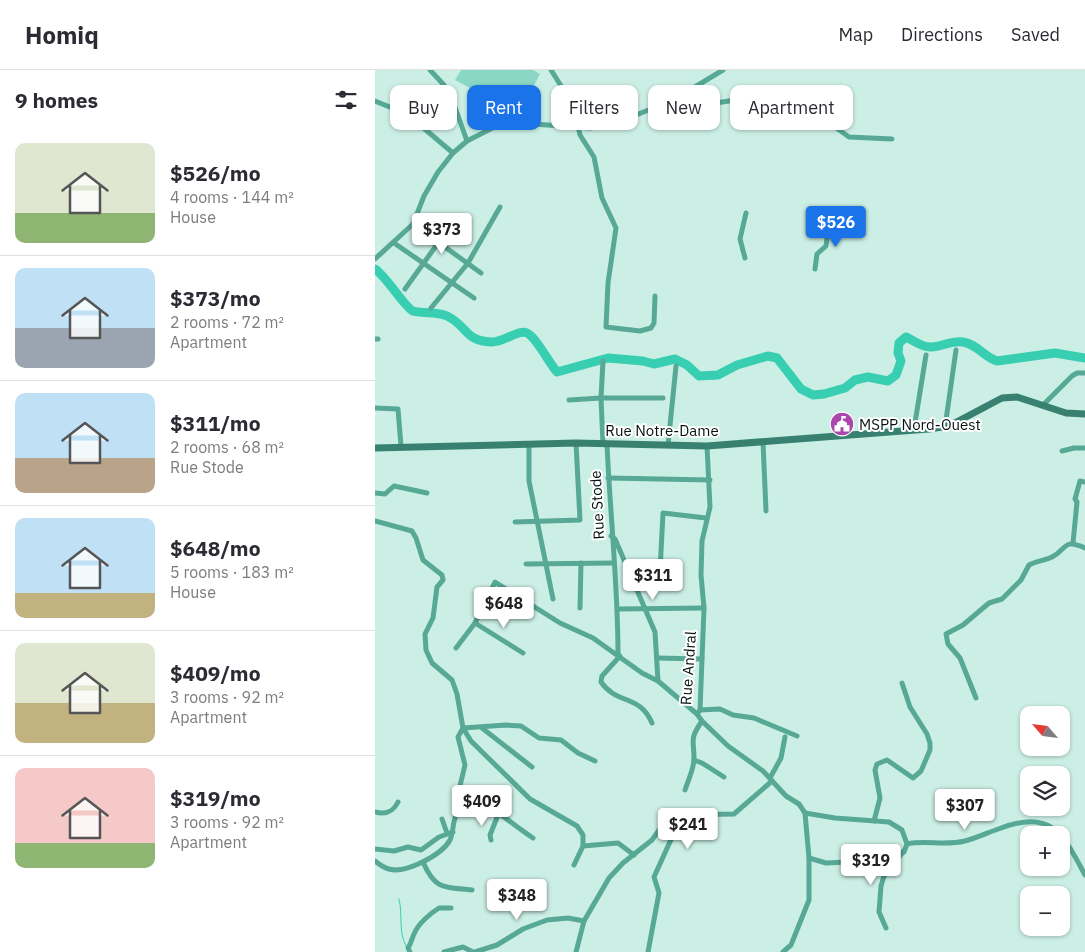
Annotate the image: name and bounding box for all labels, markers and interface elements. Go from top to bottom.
text: Homiq [25,19,99,51]
text: Map [838,23,873,46]
text: Directions [901,23,983,46]
text: Saved [1011,23,1060,46]
chip: Buy [390,85,457,130]
chip: Rent [467,85,541,130]
chip: Filters [551,85,638,130]
chip: New [648,85,720,130]
chip: Apartment [730,85,853,130]
text: 9 homes [15,86,98,114]
icon: filters [332,86,360,114]
text: $526/mo [170,159,261,187]
icon: home [55,163,115,223]
text: 4 rooms · 144 m² [170,187,294,207]
pin: $526 [806,206,866,248]
text: House [170,207,216,227]
pin: $373 [412,212,472,255]
text: $526 [817,212,855,232]
text: $373 [423,219,461,239]
text: $373/mo [170,284,261,312]
icon: home [55,288,115,348]
text: 2 rooms · 72 m² [170,312,284,332]
text: Apartment [170,332,247,352]
text: $311/mo [170,409,261,437]
public building icon: MSPP Nord-Ouest [829,411,855,437]
icon: home [55,413,115,473]
place label: MSPP Nord-Ouest [859,415,981,434]
street label: Rue Notre-Dame [605,421,719,440]
text: 2 rooms · 68 m² [170,437,284,457]
text: Rue Stode [170,457,244,477]
street label: Rue Stode [586,470,608,540]
text: $648/mo [170,534,261,562]
icon: home [55,538,115,598]
pin: $311 [623,558,683,601]
text: 5 rooms · 183 m² [170,562,294,582]
text: $311 [634,565,672,585]
text: House [170,582,216,602]
pin: $648 [474,586,534,629]
text: $648 [485,593,523,613]
street label: Rue Andral [676,630,700,706]
text: $409/mo [170,659,261,687]
icon: home [55,663,115,723]
text: 3 rooms · 92 m² [170,687,284,707]
north arrow [1020,706,1070,756]
map controls [1020,706,1070,936]
text: Apartment [170,707,247,727]
button: layers [1020,766,1070,816]
text: $319/mo [170,784,261,812]
pin: $409 [452,784,512,827]
icon: home [55,788,115,848]
pin: $307 [935,788,995,831]
text: $409 [463,791,501,811]
text: $307 [946,795,984,815]
pin: $241 [658,808,718,850]
text: 3 rooms · 92 m² [170,812,284,832]
text: $241 [669,814,707,834]
button: + [1020,826,1070,876]
text: Apartment [170,832,247,852]
pin: $319 [841,844,901,886]
text: $319 [852,850,890,870]
pin: $348 [487,878,547,921]
text: $348 [498,885,536,905]
button: − [1020,886,1070,936]

